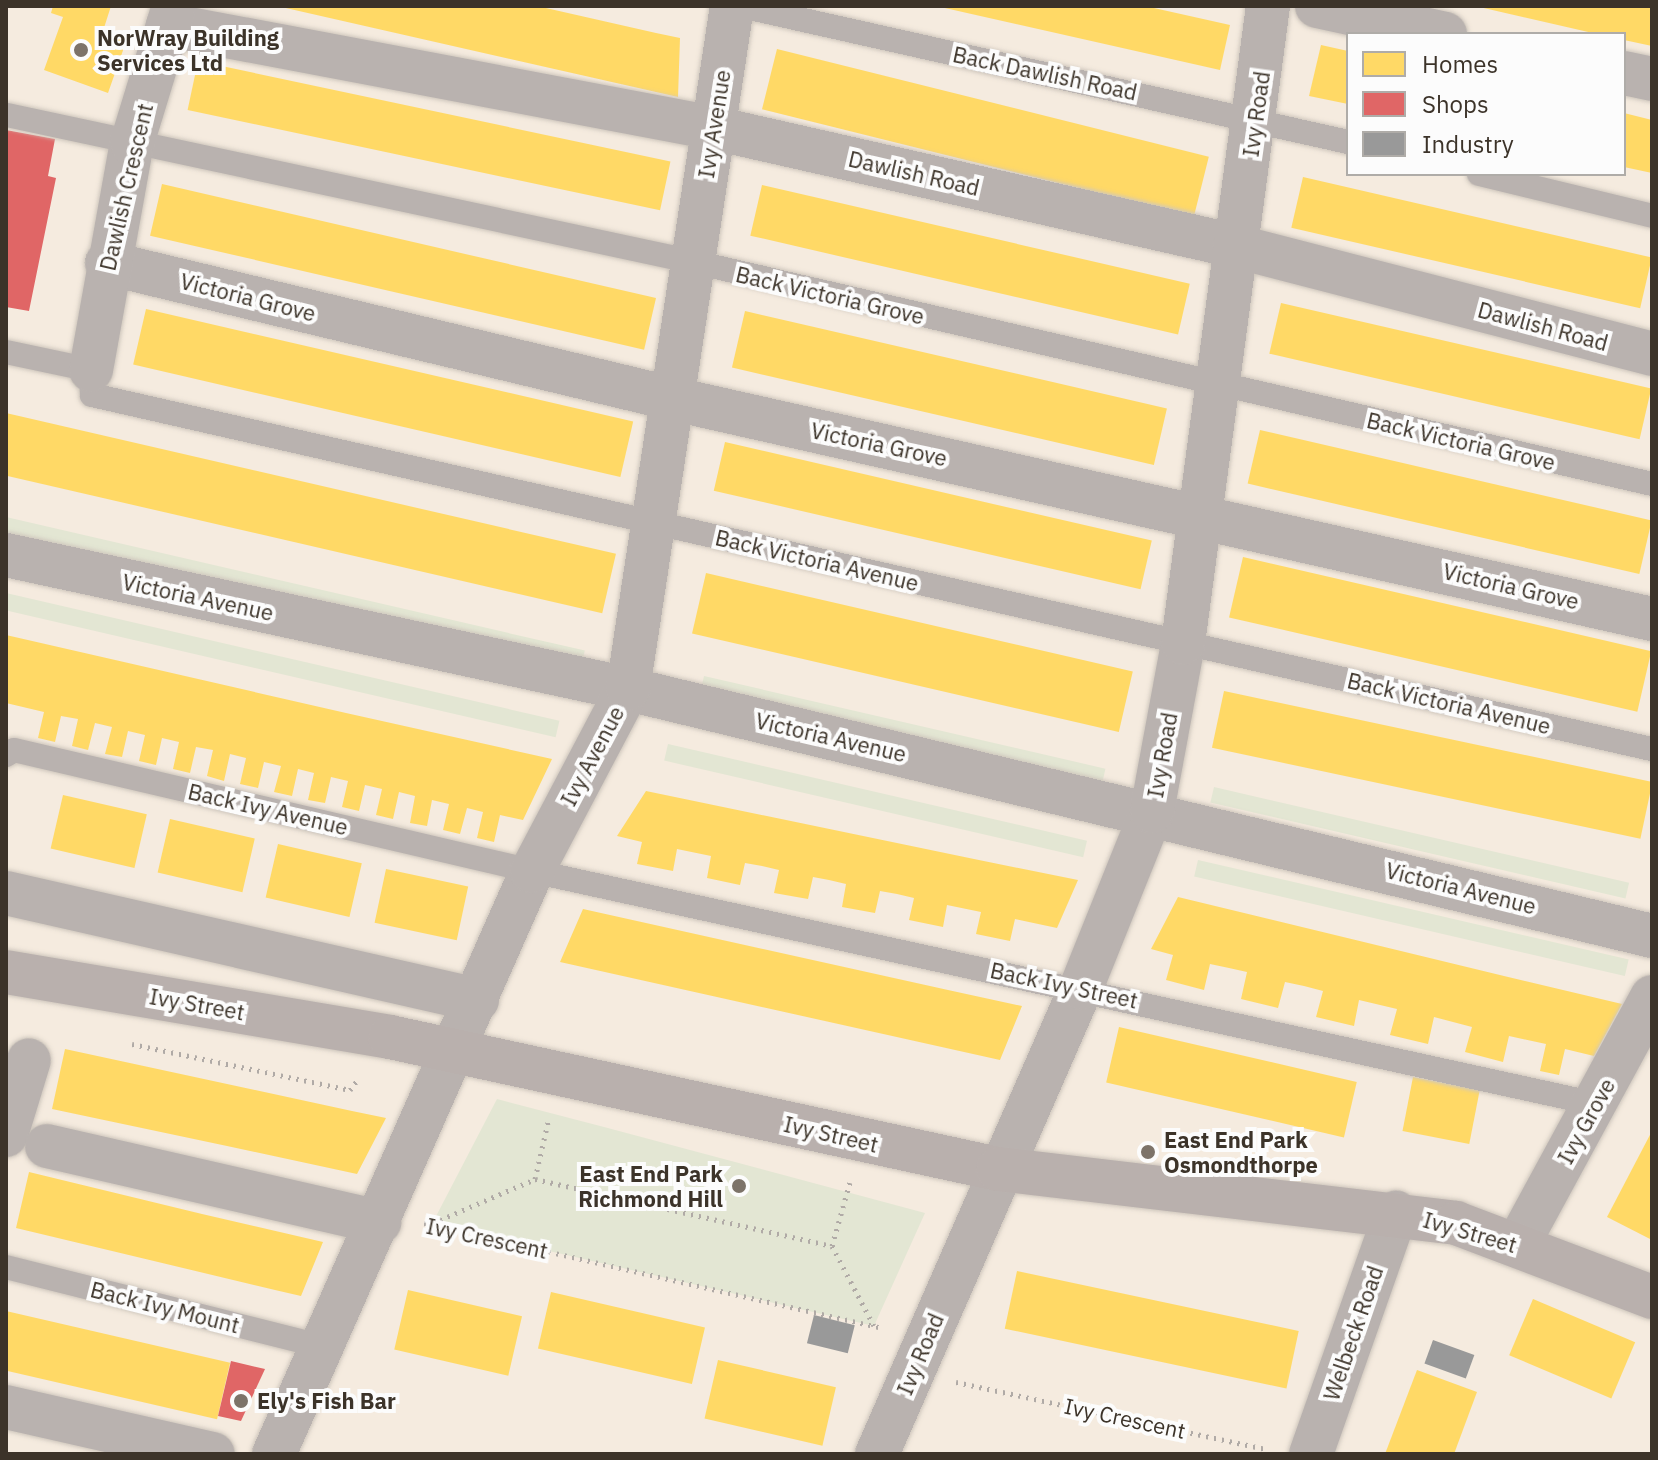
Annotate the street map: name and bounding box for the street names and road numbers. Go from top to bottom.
street label: Back Dawlish Road [950,41,1140,105]
street label: Ivy Avenue [692,68,736,180]
street label: Ivy Road [1237,69,1275,159]
street label: Dawlish Crescent [94,101,158,273]
street label: Dawlish Road [846,145,982,201]
street label: Back Victoria Grove [733,260,927,330]
street label: Victoria Grove [178,267,318,327]
street label: Dawlish Road [1475,296,1611,356]
street label: Back Victoria Grove [1364,406,1558,476]
street label: Victoria Grove [808,417,950,471]
street label: Back Victoria Avenue [713,524,921,596]
street label: Victoria Grove [1441,558,1581,614]
street label: Victoria Avenue [120,568,276,626]
street label: Back Victoria Avenue [1345,667,1553,739]
street label: Ivy Avenue [555,702,629,810]
street label: Victoria Avenue [753,707,909,767]
street label: Ivy Road [1142,710,1182,800]
street label: Back Ivy Avenue [186,778,350,840]
street label: Victoria Avenue [1383,857,1539,919]
street label: Back Ivy Street [988,956,1140,1014]
street label: Ivy Street [147,983,247,1025]
street label: Ivy Grove [1552,1074,1620,1168]
street label: Ivy Street [781,1110,881,1158]
street label: Ivy Street [1420,1206,1520,1258]
street label: Ivy Crescent [424,1212,550,1264]
street label: Welbeck Road [1318,1262,1388,1404]
street label: Back Ivy Mount [88,1276,242,1338]
street label: Ivy Road [891,1309,949,1399]
street label: Ivy Crescent [1062,1392,1188,1444]

